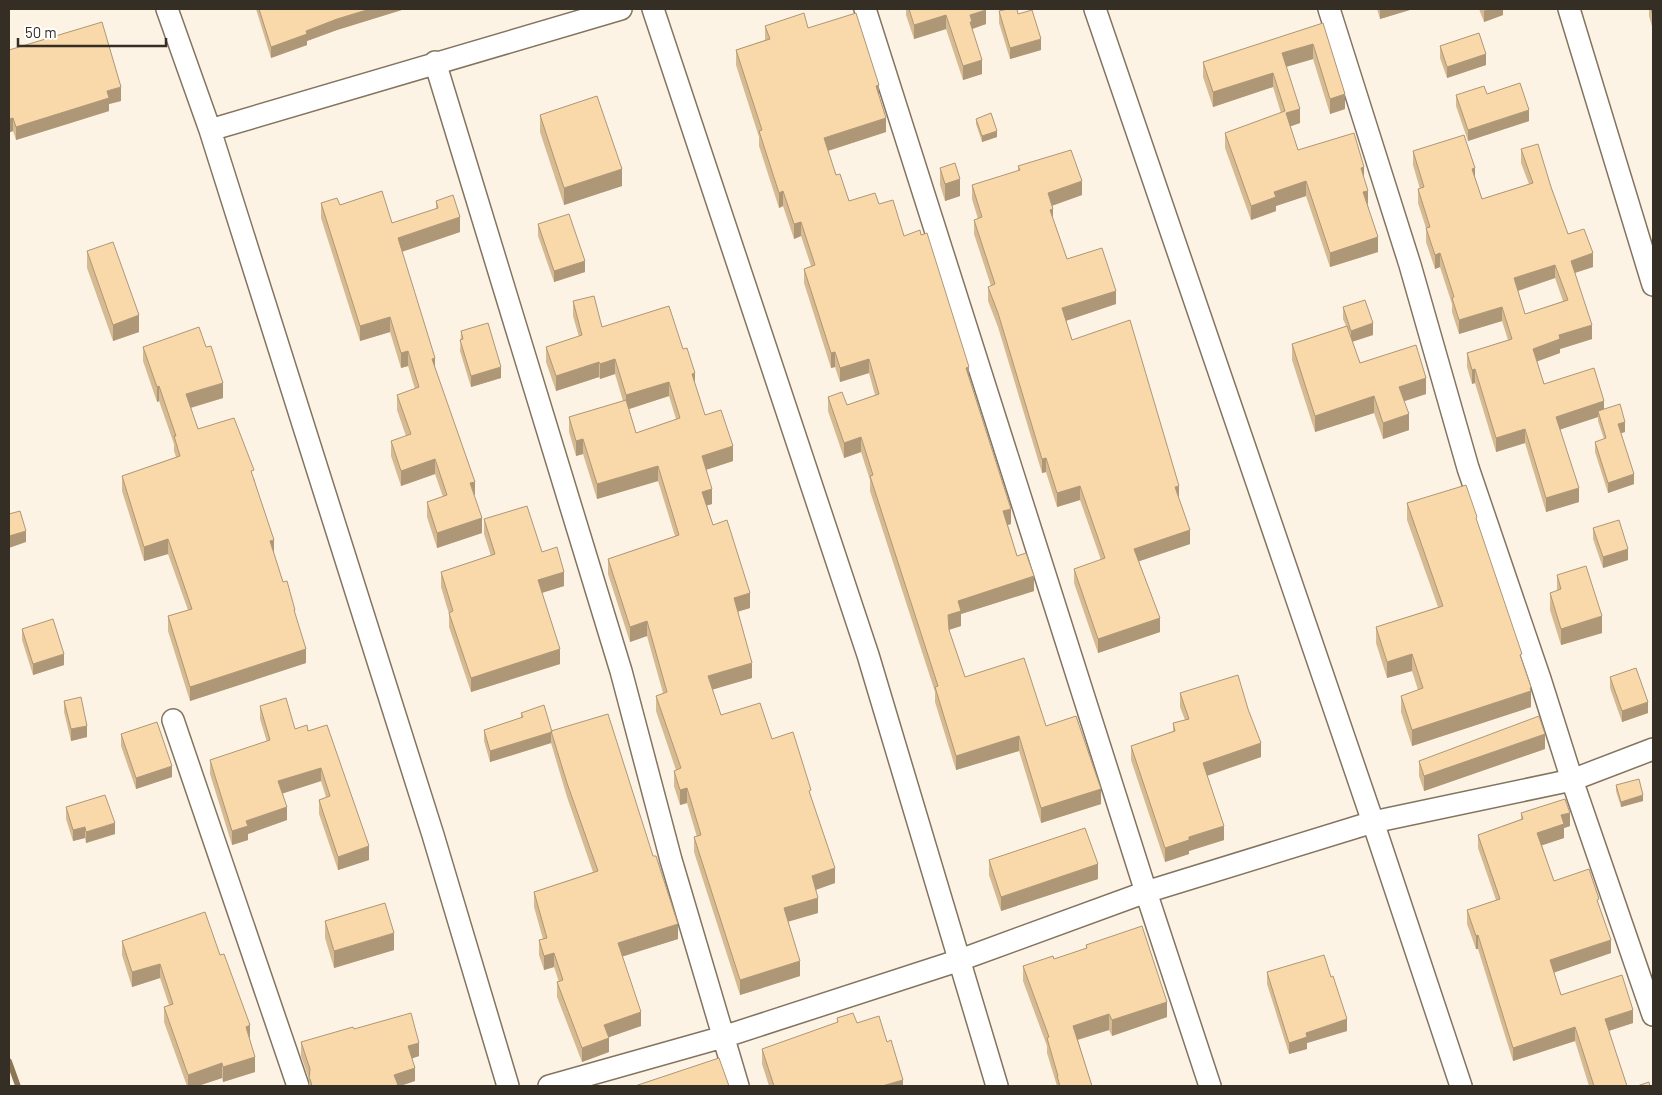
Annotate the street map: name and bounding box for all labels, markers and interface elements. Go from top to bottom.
scale bar [18,15,165,47]
text: 50 m [25,23,57,41]

